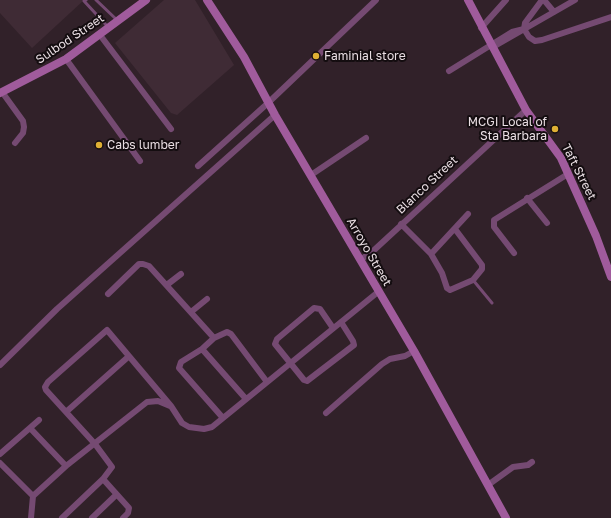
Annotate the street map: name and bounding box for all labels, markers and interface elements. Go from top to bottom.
street label: Sulbod Street [33,11,107,67]
place label: Faminial store [324,49,406,63]
marker: Faminial store [311,51,321,61]
place label: MCGI Local of Sta Barbara [468,115,547,143]
marker: MCGI Local of Sta Barbara [550,124,560,134]
place label: Cabs lumber [107,138,179,152]
marker: Cabs lumber [94,140,104,150]
street label: Taft Street [559,142,599,202]
street label: Blanco Street [393,153,461,217]
street label: Arroyo Street [344,215,394,289]

